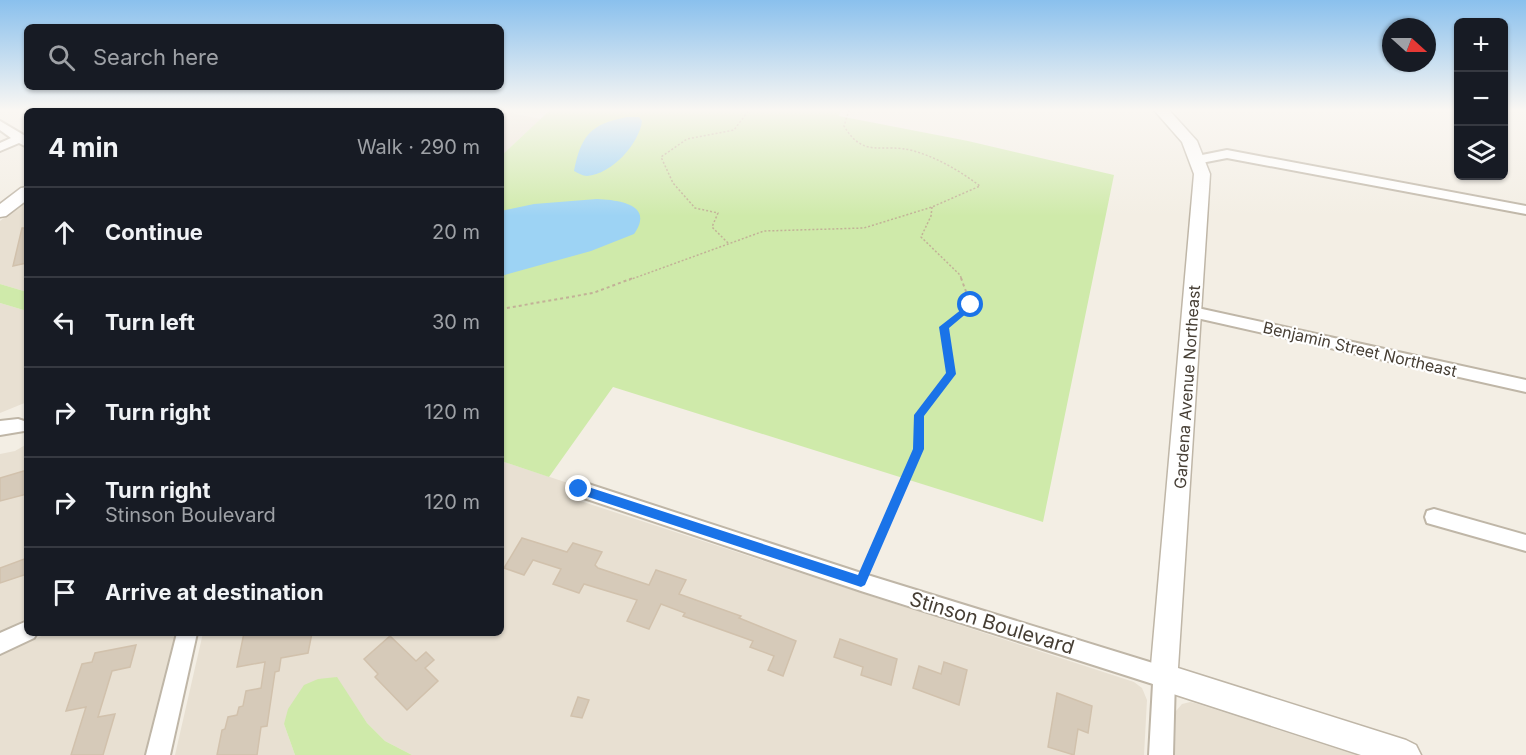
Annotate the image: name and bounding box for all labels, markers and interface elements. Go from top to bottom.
north arrow [1382,18,1436,72]
map controls [1454,18,1508,180]
button: + [1454,18,1508,72]
search box [24,24,504,90]
icon: search [45,41,78,74]
text: Search here [93,44,219,70]
button: − [1454,72,1508,126]
button: layers [1454,126,1508,180]
text: 4 min [48,132,119,163]
text: Walk · 290 m [357,135,480,159]
icon: ahead [48,216,81,249]
text: Continue [105,219,203,245]
text: 20 m [432,220,480,244]
street label: Gardena Avenue Northeast [1170,284,1204,490]
route start [957,291,983,317]
icon: left [48,306,81,339]
text: Turn left [105,309,195,335]
text: 30 m [432,310,480,334]
street label: Benjamin Street Northeast [1261,317,1459,381]
icon: right [48,396,81,429]
text: Turn right [105,399,211,425]
text: 120 m [424,400,480,424]
route end [565,475,591,501]
text: Turn right [105,477,211,503]
icon: right [48,486,81,519]
text: 120 m [424,490,480,514]
text: Stinson Boulevard [105,503,276,527]
icon: arrive [48,576,81,609]
text: Arrive at destination [105,579,324,605]
street label: Stinson Boulevard [907,587,1077,659]

